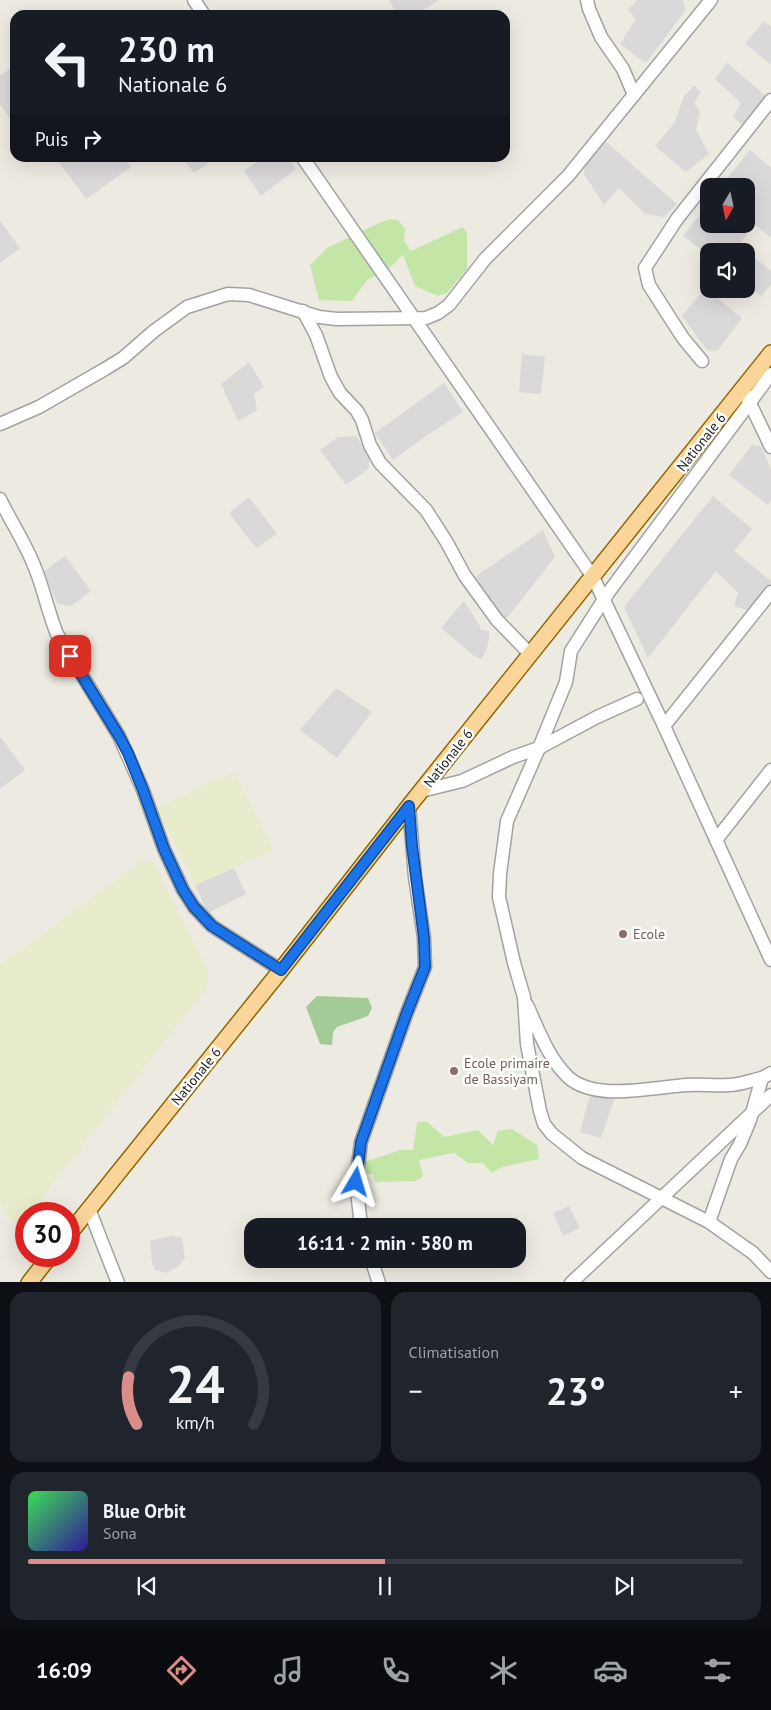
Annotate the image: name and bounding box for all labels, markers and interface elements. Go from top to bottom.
text: 230 m [118,26,215,72]
icon: left [35,30,100,95]
text: Nationale 6 [118,70,227,98]
icon: right [78,125,106,153]
text: Puis [35,127,68,151]
north arrow [700,178,755,232]
map controls [700,178,755,298]
button: sound [700,243,755,298]
street label: Nationale 6 [672,409,730,475]
pin [49,635,91,677]
icon: arrive [56,642,84,670]
street label: Nationale 6 [419,725,477,791]
place label: Ecole [633,925,665,943]
marker: Ecole [617,928,629,940]
street label: Nationale 6 [167,1043,225,1109]
place label: Ecole primaire de Bassiyam [464,1054,550,1088]
marker: Ecole primaire de Bassiyam [448,1065,460,1077]
position arrow [329,1155,381,1207]
speed limit sign: 30 [15,1202,80,1267]
text: 16:11 · 2 min · 580 m [297,1231,473,1255]
text: Climatisation [409,1342,499,1362]
text: 24 [166,1350,225,1417]
text: 23° [546,1366,606,1415]
text: − [409,1372,423,1409]
text: + [729,1372,743,1409]
text: km/h [176,1411,215,1434]
text: Blue Orbit [103,1499,186,1523]
text: Sona [103,1523,137,1543]
icon: previous [133,1572,161,1600]
icon: pause [371,1572,399,1600]
icon: next [610,1572,638,1600]
icon: directions [164,1653,199,1688]
icon: music [271,1653,306,1688]
icon: phone [378,1653,413,1688]
icon: climate [486,1653,521,1688]
icon: car [593,1653,628,1688]
icon: filters [700,1653,735,1688]
text: 16:09 [36,1656,92,1684]

